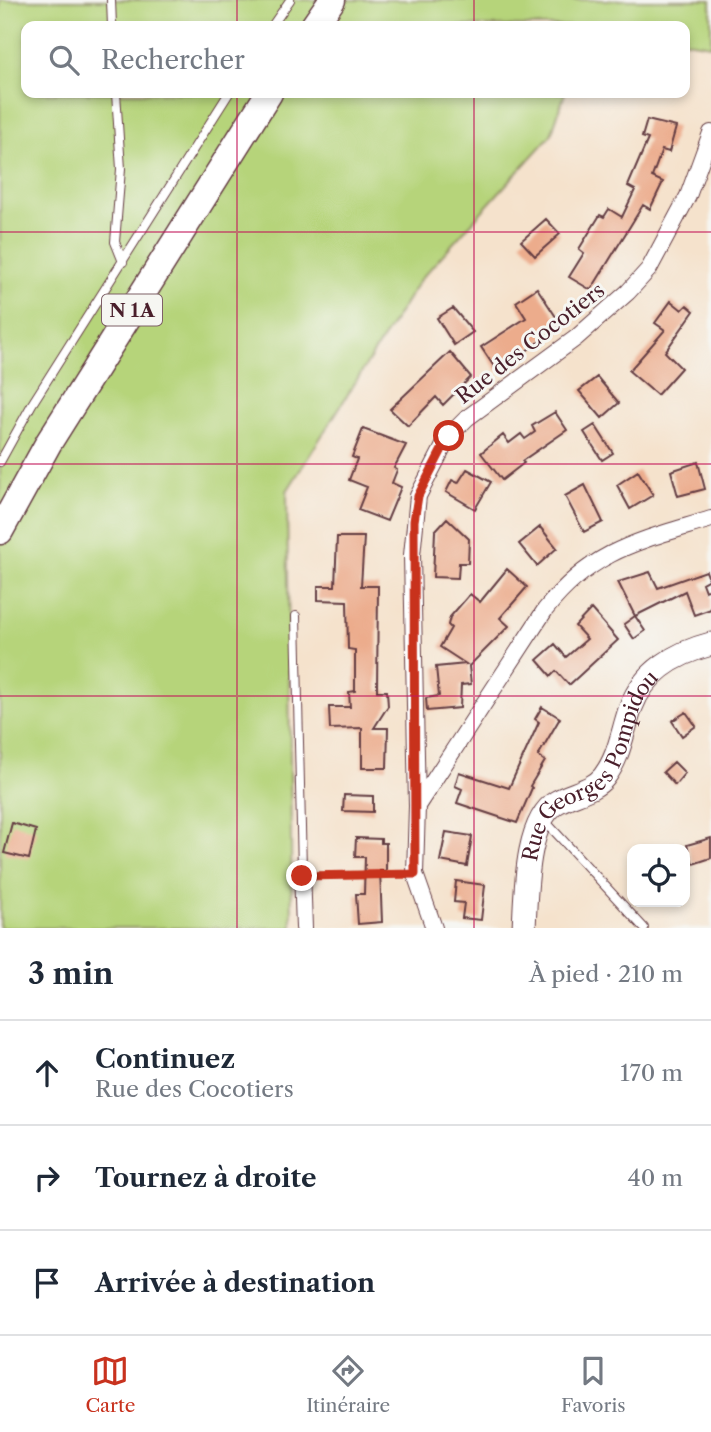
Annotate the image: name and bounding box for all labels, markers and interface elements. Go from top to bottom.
search box [21,21,690,98]
icon: search [45,41,83,79]
text: Rechercher [101,44,245,76]
street label: Rue des Cocotiers [451,277,609,409]
road number: N 1A [102,294,162,326]
route start [433,420,464,451]
street label: Rue Georges Pompidou [517,664,663,863]
map controls [627,844,690,907]
button: locate [627,844,690,907]
route end [286,860,317,891]
text: 3 min [28,955,114,992]
text: À pied · 210 m [529,960,683,988]
text: Continuez [95,1043,235,1075]
icon: ahead [28,1054,66,1092]
text: 170 m [620,1059,683,1087]
text: Rue des Cocotiers [95,1075,294,1103]
icon: right [28,1159,66,1197]
text: Tournez à droite [95,1162,317,1194]
text: 40 m [628,1164,683,1192]
icon: arrive [28,1264,66,1302]
text: Arrivée à destination [95,1267,375,1299]
tab: Carte [85,1352,135,1417]
tab: Itinéraire [306,1352,390,1417]
tab: Favoris [561,1352,626,1417]

